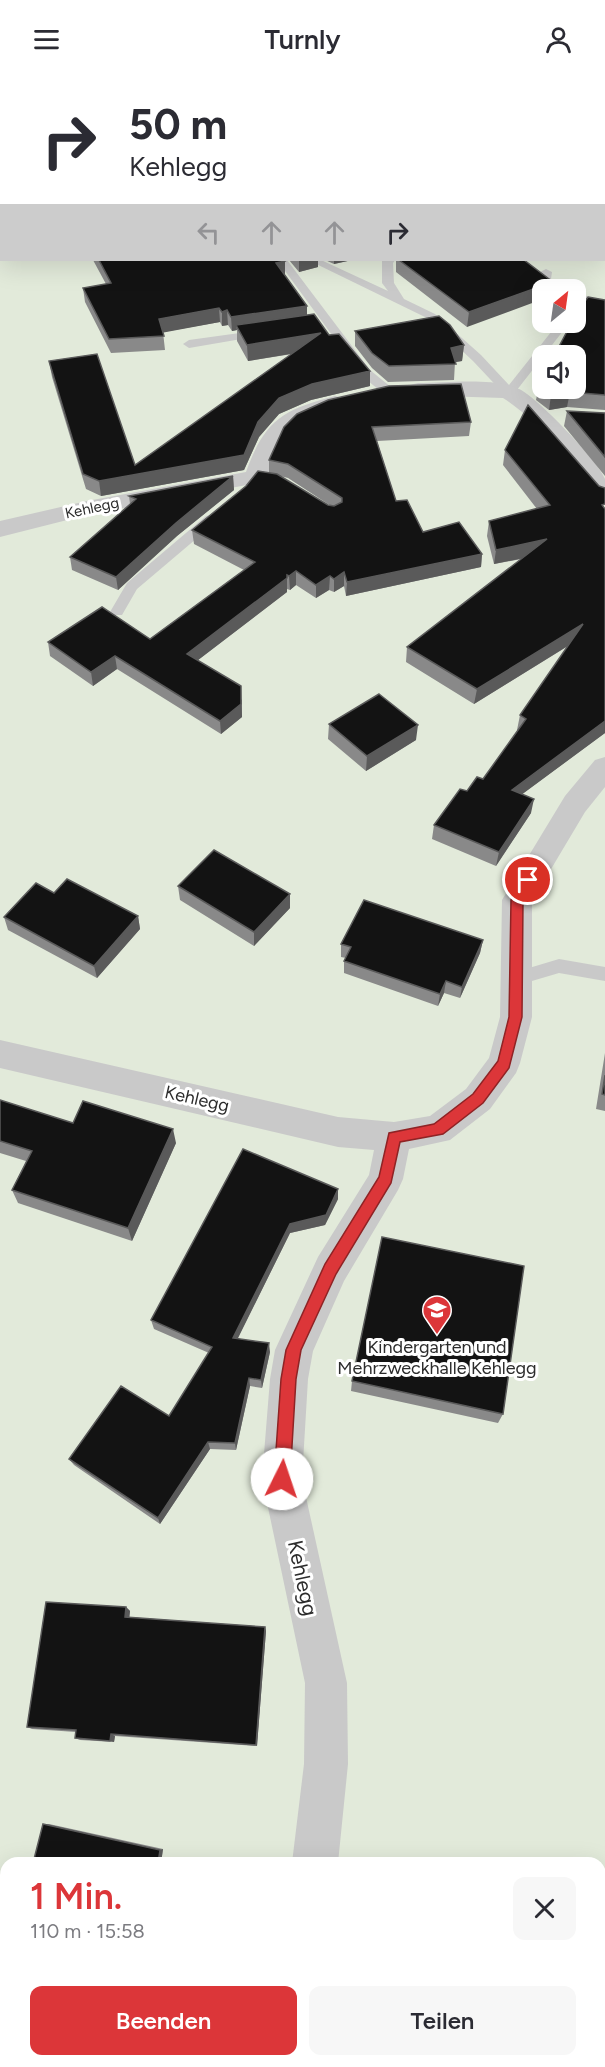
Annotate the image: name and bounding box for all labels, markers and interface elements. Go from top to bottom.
icon: menu [30,23,63,56]
text: Turnly [265,23,340,56]
icon: person [542,23,575,56]
text: 50 m [129,99,227,150]
icon: right [30,102,108,180]
text: Kehlegg [129,150,227,183]
icon: left [192,216,225,249]
icon: ahead [255,216,288,249]
icon: ahead [318,216,351,249]
icon: right [381,216,414,249]
north arrow [532,279,586,333]
map controls [532,279,586,399]
button: sound [532,345,586,399]
street label: Kehlegg [63,494,121,522]
pin [502,854,553,905]
icon: arrive [511,863,544,896]
street label: Kehlegg [163,1081,231,1117]
school or university icon: Kindergarten und Mehrzweckhalle Kehlegg [421,1294,453,1336]
place label: Kindergarten und Mehrzweckhalle Kehlegg [337,1336,537,1379]
position arrow [250,1447,314,1511]
street label: Kehlegg [283,1538,323,1618]
text: 1 Min. [30,1875,122,1918]
button: close [513,1877,576,1940]
text: 110 m · 15:58 [30,1919,145,1943]
button: Beenden [30,1986,297,2055]
button: Teilen [309,1986,576,2055]

